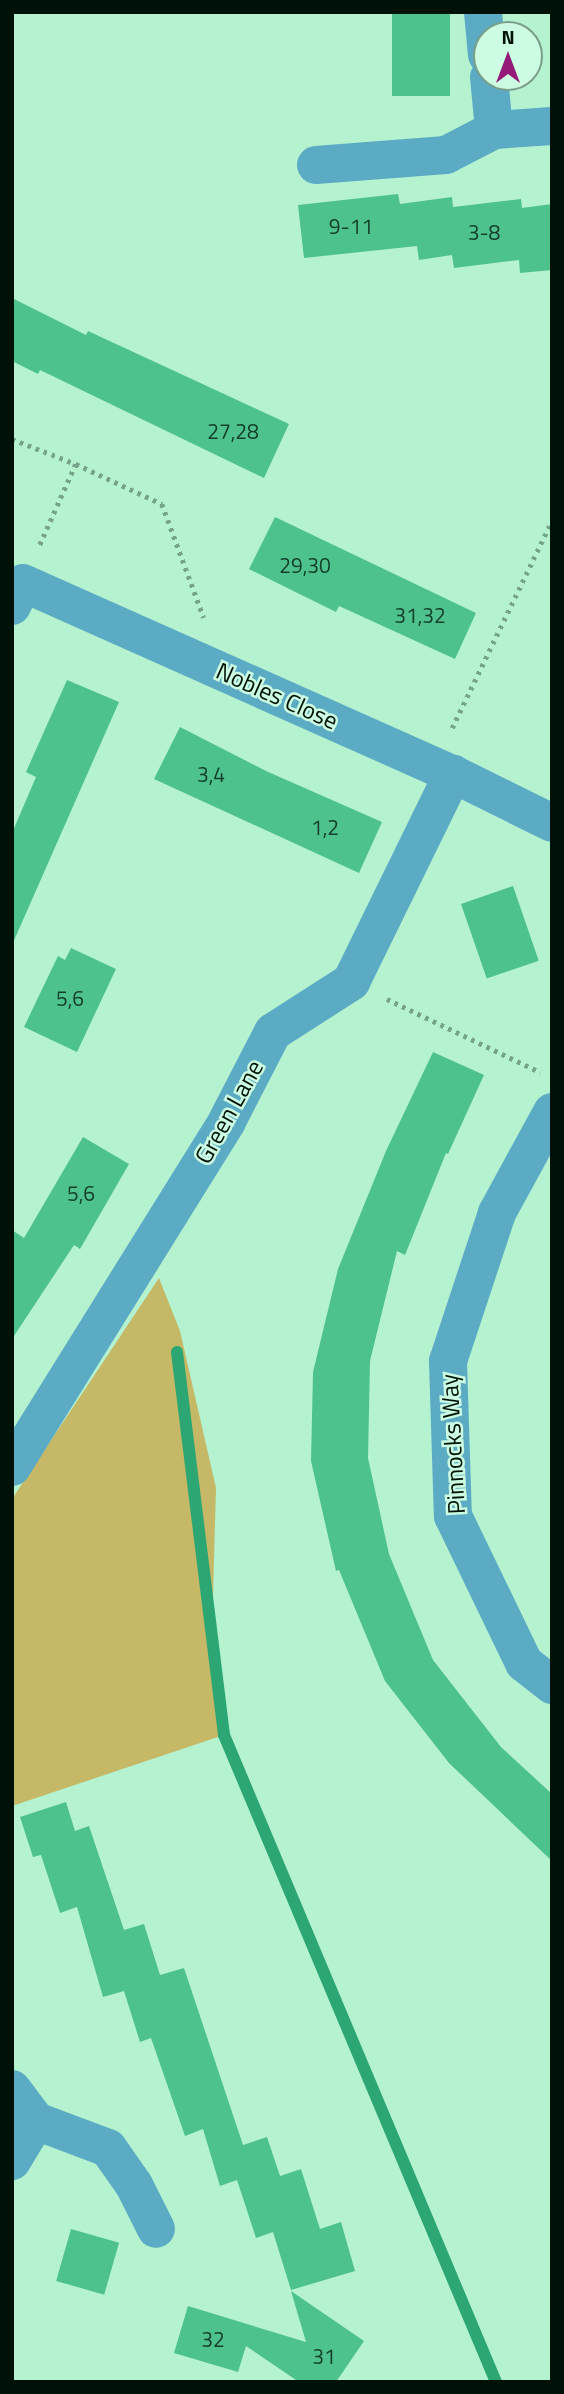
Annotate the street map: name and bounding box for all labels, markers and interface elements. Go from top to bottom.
north arrow [473,21,543,91]
text: N [501,22,515,51]
house number: 9-11 [329,213,373,239]
house number: 3-8 [468,219,500,245]
house number: 27,28 [207,418,259,444]
house number: 29,30 [279,552,331,578]
house number: 31,32 [394,602,446,628]
street label: Nobles Close [212,656,342,736]
house number: 3,4 [197,761,225,787]
house number: 1,2 [311,814,339,840]
house number: 5,6 [56,985,84,1011]
street label: Green Lane [189,1055,269,1169]
house number: 5,6 [67,1180,95,1206]
street label: Pinnocks Way [435,1373,471,1515]
house number: 32 [201,2326,225,2352]
house number: 31 [312,2343,336,2369]

